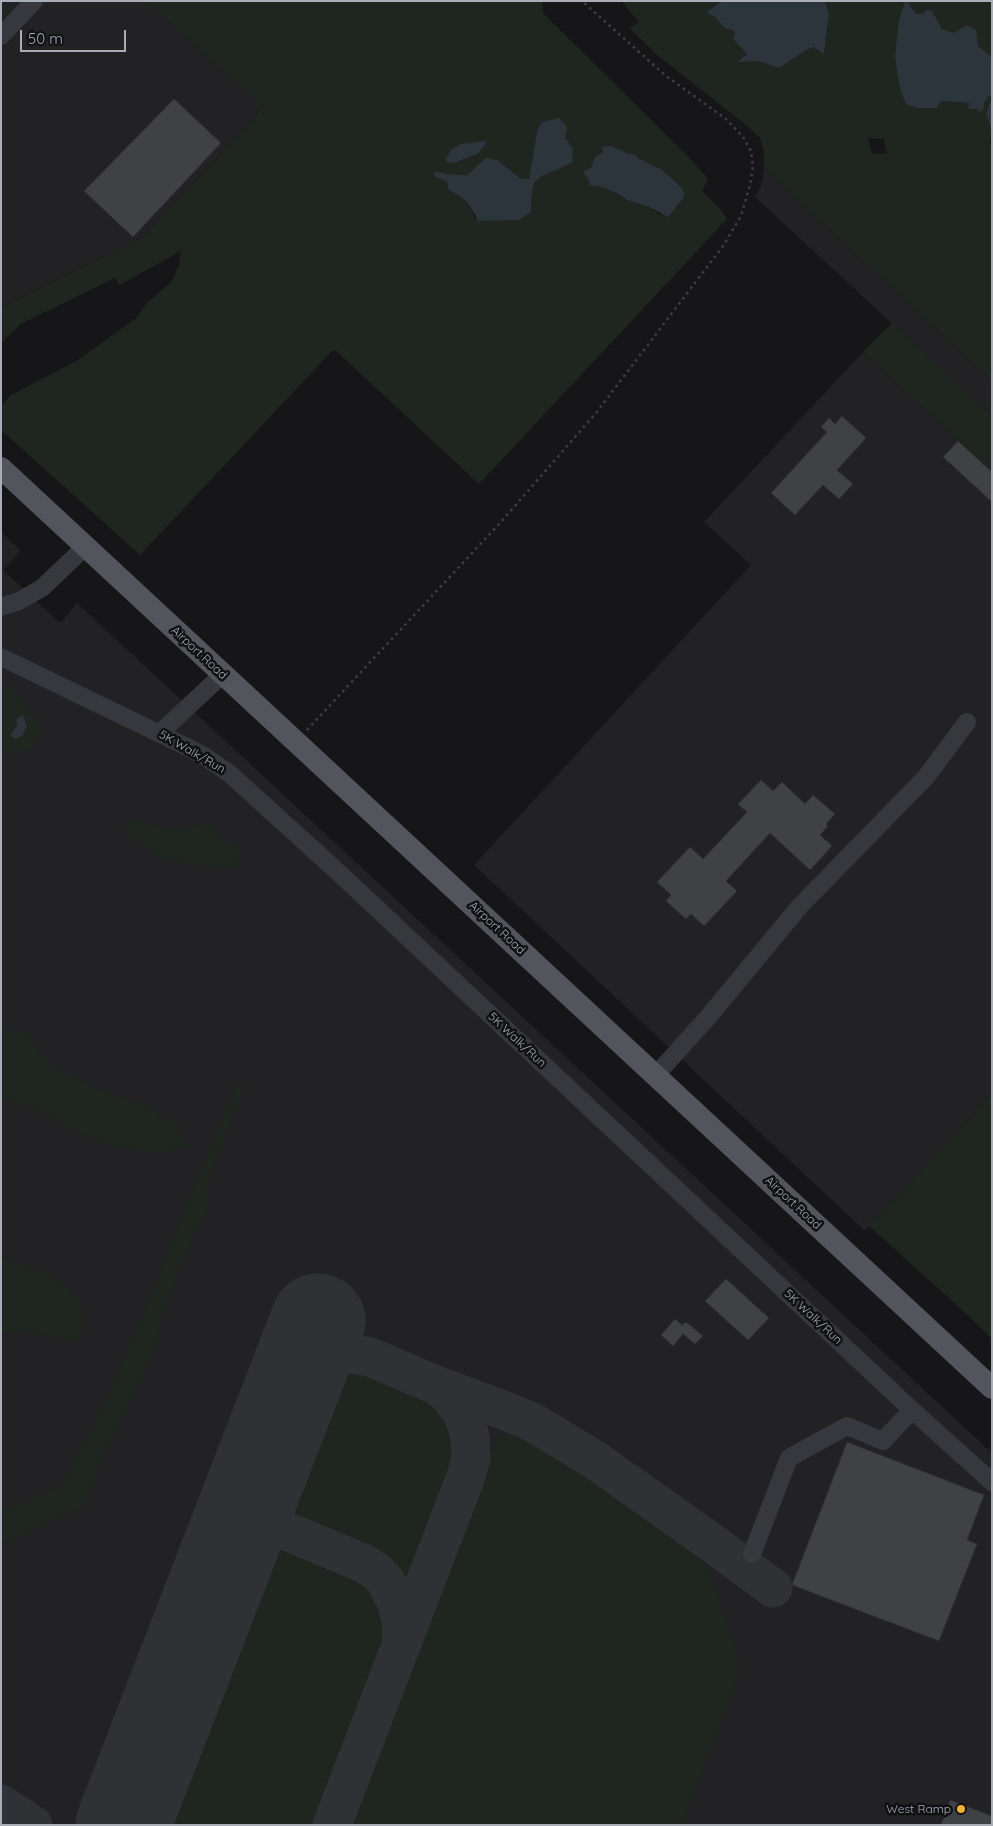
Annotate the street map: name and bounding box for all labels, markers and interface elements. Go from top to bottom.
scale bar [22,20,129,52]
text: 50 m [28,29,63,48]
street label: Airport Road [168,623,230,683]
street label: 5K Walk/Run [156,727,228,777]
street label: Airport Road [466,898,528,958]
street label: 5K Walk/Run [485,1010,549,1070]
street label: Airport Road [762,1173,824,1233]
street label: 5K Walk/Run [781,1287,845,1347]
place label: West Ramp [886,1802,951,1816]
marker: West Ramp [955,1803,967,1815]

